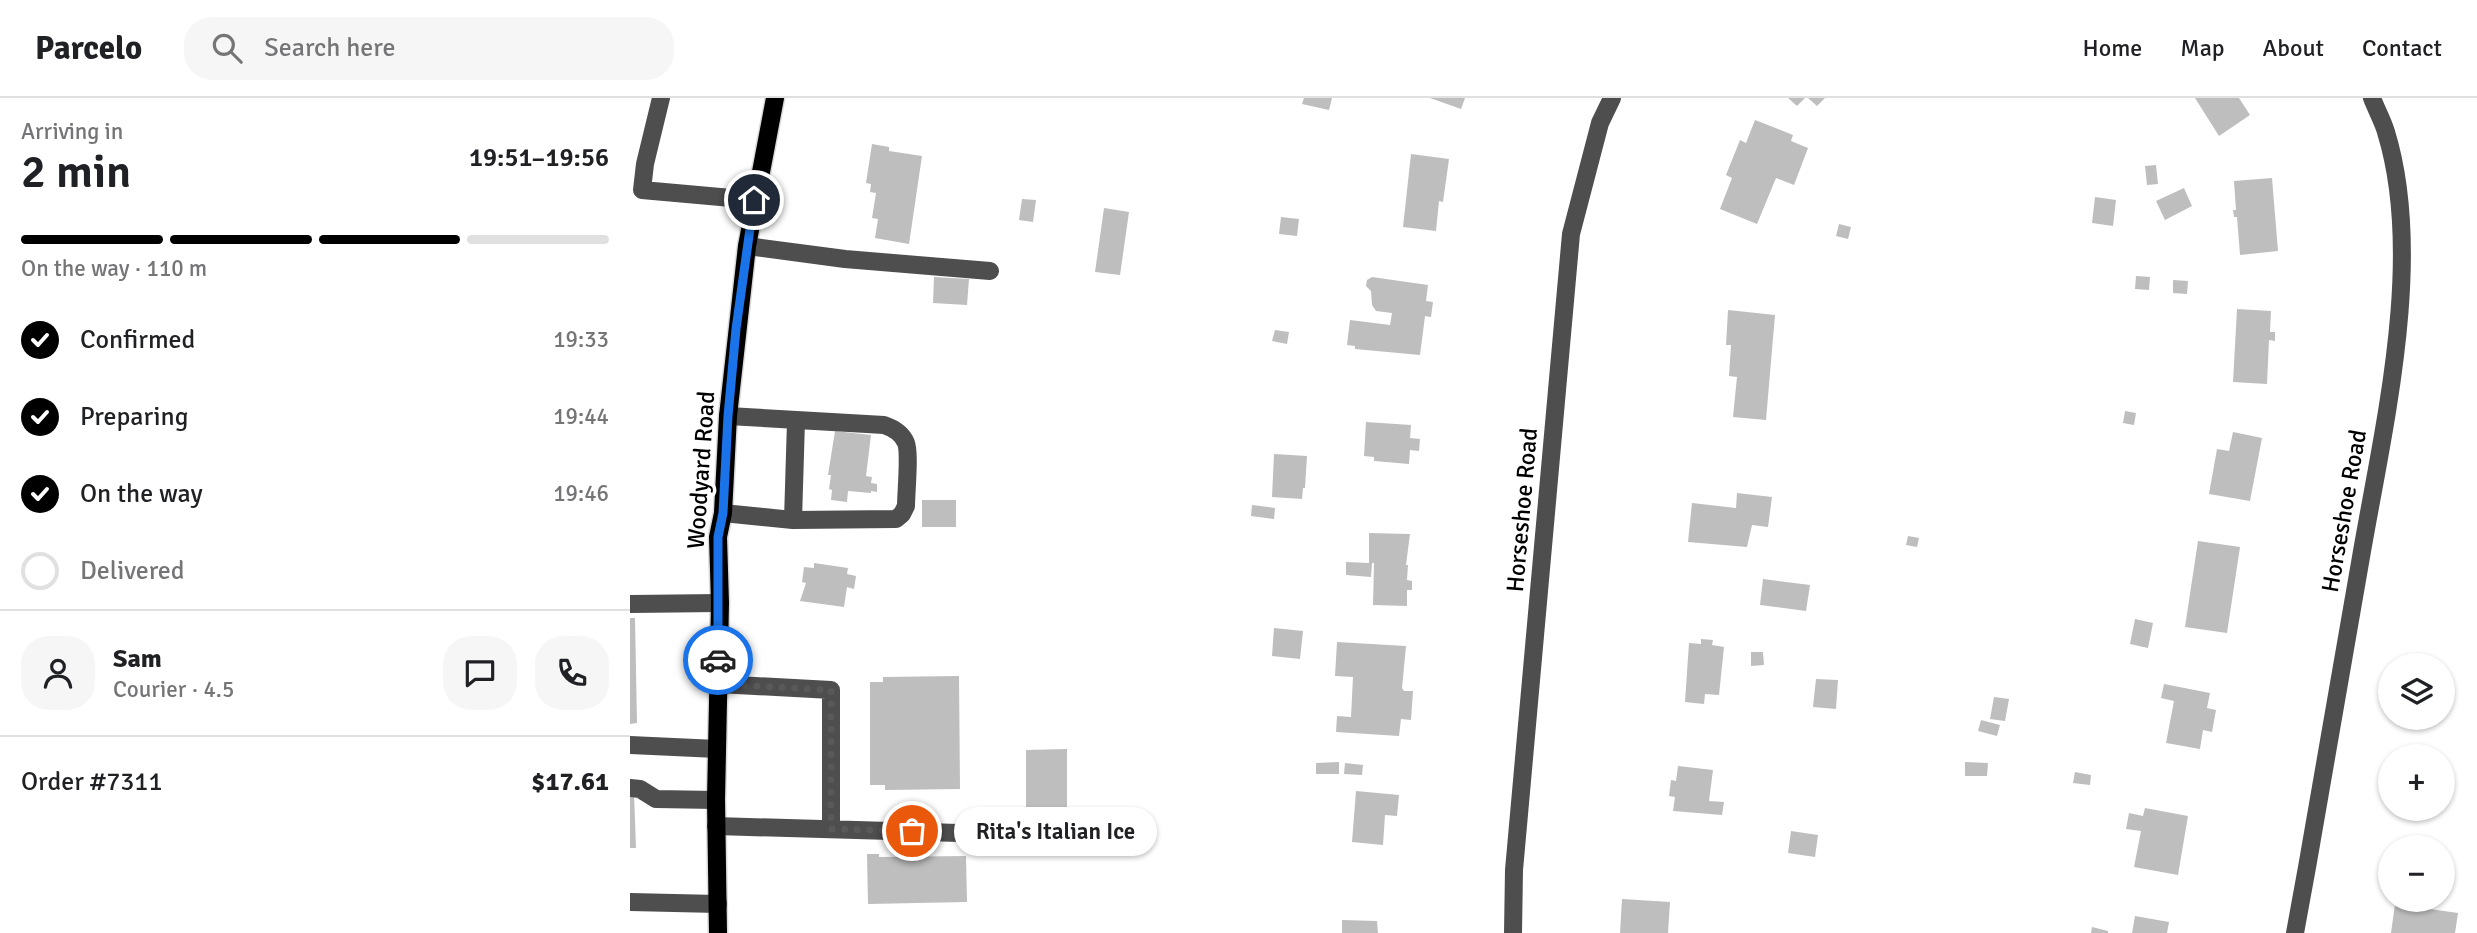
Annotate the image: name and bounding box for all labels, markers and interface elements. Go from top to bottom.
search box [184,17,674,80]
text: Parcelo [35,28,142,69]
icon: search [208,29,246,67]
text: Search here [264,32,395,64]
text: Home [2082,33,2142,63]
text: Map [2180,33,2225,63]
text: About [2263,33,2324,63]
text: Contact [2362,33,2442,63]
text: Arriving in [21,117,123,146]
text: 19:51–19:56 [469,142,609,174]
text: 2 min [21,144,131,200]
pin [724,170,784,230]
icon: home [735,181,773,219]
text: On the way · 110 m [21,254,207,283]
icon: check [21,321,59,359]
text: Confirmed [80,324,195,356]
text: 19:33 [553,325,609,354]
street label: Woodyard Road [681,390,721,550]
icon: check [21,398,59,436]
text: Preparing [80,401,188,433]
text: 19:44 [553,402,609,431]
street label: Horseshoe Road [1500,427,1544,593]
street label: Horseshoe Road [2315,427,2373,595]
icon: check [21,475,59,513]
text: On the way [80,478,203,510]
text: 19:46 [553,479,609,508]
text: Delivered [80,555,185,587]
courier [683,625,753,695]
button: person [21,636,95,710]
button: chat [443,636,517,710]
button: phone [535,636,609,710]
icon: car [699,641,737,679]
text: Sam [113,643,162,675]
map controls [2378,653,2455,912]
button: layers [2378,653,2455,730]
text: Courier · 4.5 [113,675,234,704]
button: + [2378,744,2455,821]
text: Order #7311 [21,766,162,798]
text: $17.61 [531,766,609,798]
pin [882,801,942,861]
callout: Rita's Italian Ice [954,806,1157,856]
icon: bag [893,812,931,850]
text: Rita's Italian Ice [976,817,1135,846]
button: − [2378,835,2455,912]

